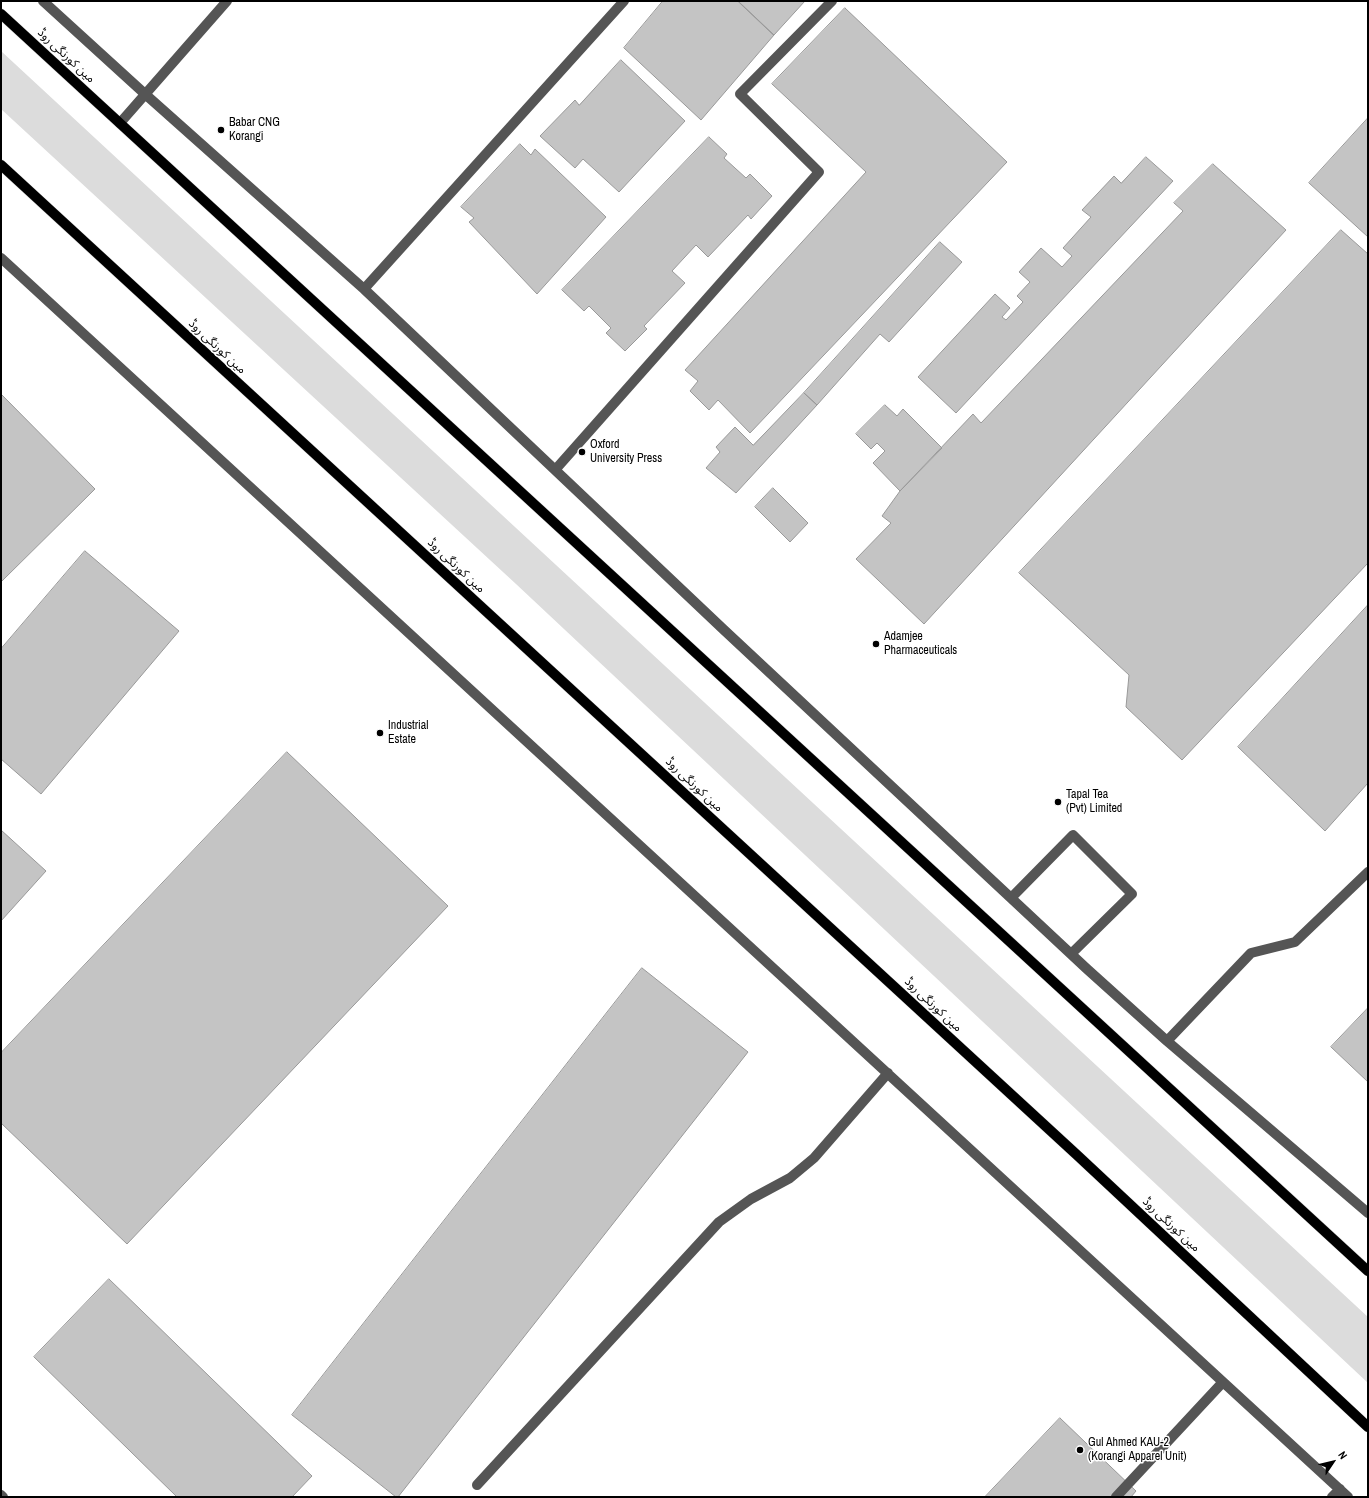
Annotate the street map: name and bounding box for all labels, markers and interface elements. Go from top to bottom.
street label: مین کورنگی روڈ [34,26,98,86]
place label: Babar CNG Korangi [229,116,280,144]
marker: Babar CNG Korangi [216,125,226,135]
street label: مین کورنگی روڈ [185,317,249,377]
place label: Oxford University Press [590,438,662,466]
marker: Oxford University Press [577,447,587,457]
street label: مین کورنگی روڈ [424,536,488,596]
place label: Adamjee Pharmaceuticals [884,630,957,658]
marker: Adamjee Pharmaceuticals [871,639,881,649]
place label: Industrial Estate [388,719,428,747]
marker: Industrial Estate [375,728,385,738]
street label: مین کورنگی روڈ [662,755,726,815]
place label: Tapal Tea (Pvt) Limited [1066,788,1122,816]
marker: Tapal Tea (Pvt) Limited [1053,797,1063,807]
street label: مین کورنگی روڈ [901,975,965,1035]
street label: مین کورنگی روڈ [1139,1195,1203,1255]
place label: Gul Ahmed KAU-2 (Korangi Apparel Unit) [1088,1436,1186,1464]
north arrow [1313,1442,1353,1482]
marker: Gul Ahmed KAU-2 (Korangi Apparel Unit) [1075,1445,1085,1455]
text: N [1335,1448,1350,1462]

